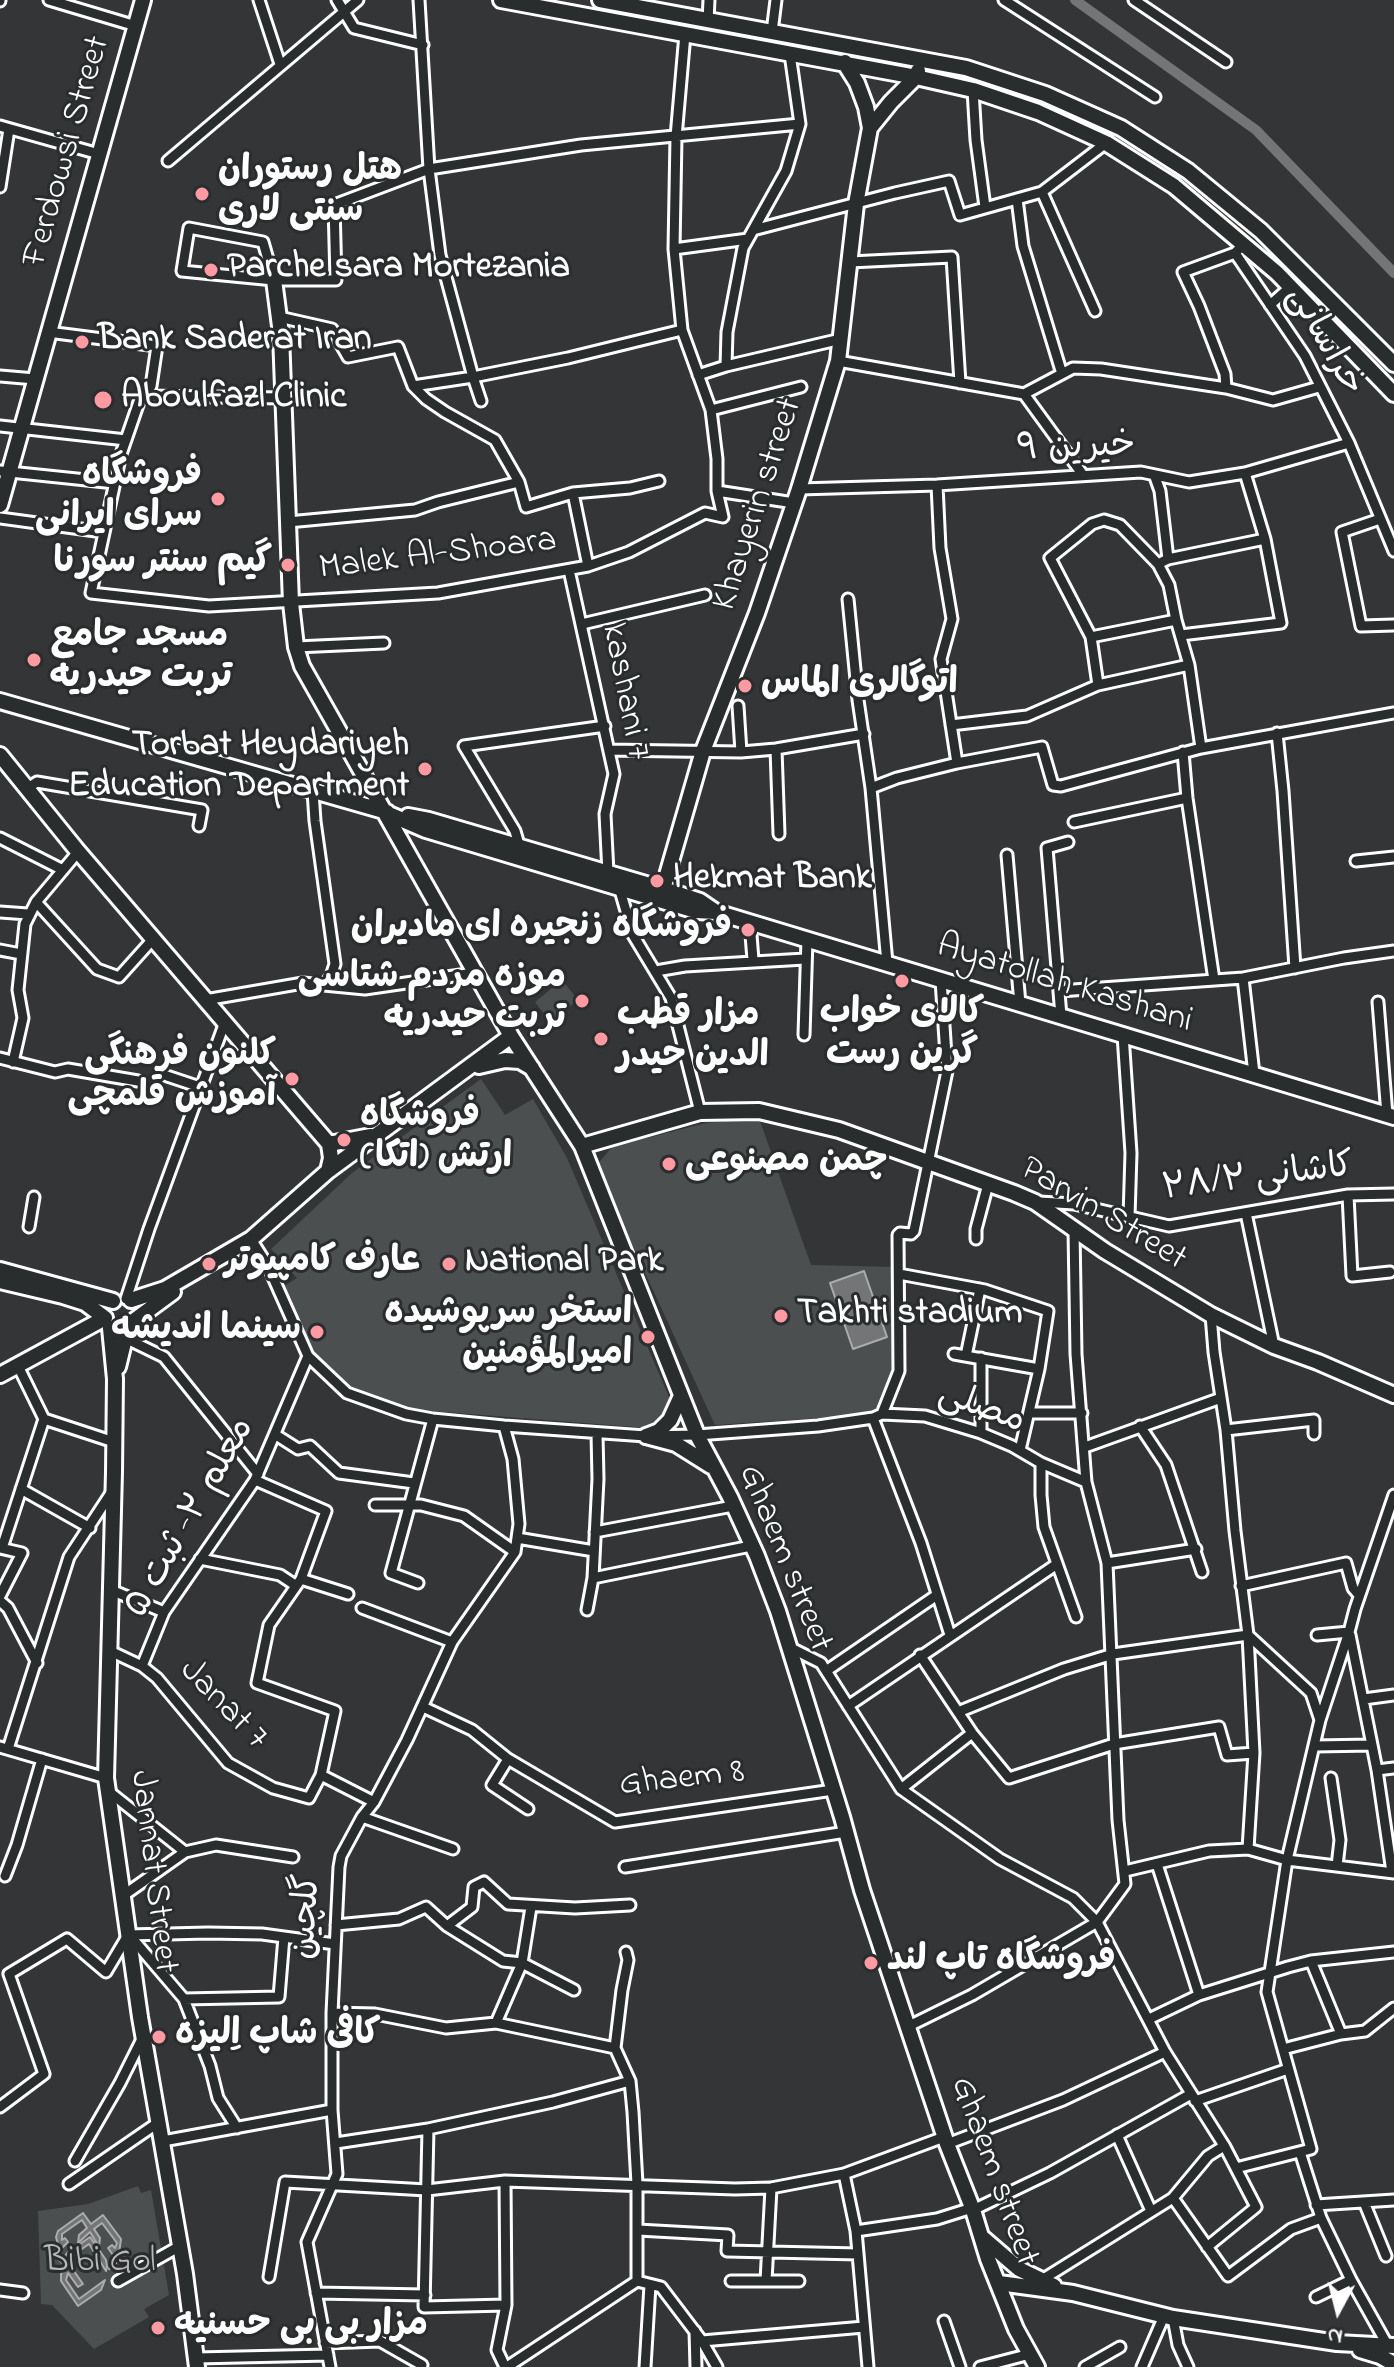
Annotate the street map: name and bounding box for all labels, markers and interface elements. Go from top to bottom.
street label: Ferdowsi Street [15,32,123,272]
place label: هتل رستوران سنتی لاری [218,151,402,236]
marker: هتل رستوران سنتی لاری [193,185,211,203]
place label: Parche sara Mortezania [227,248,570,292]
marker: Parche sara Mortezania [202,261,220,279]
street label: خراسانی [1274,279,1372,405]
place label: Bank Saderat Iran [98,320,372,364]
marker: Bank Saderat Iran [73,333,91,351]
place label: Aboulfazl Clinic [121,378,346,422]
marker: Aboulfazl Clinic [92,389,114,411]
street label: Khayerin street [705,393,815,617]
street label: خیرین ۹ [1016,426,1136,474]
place label: فروشگاه سرای ایرانی [35,456,202,541]
marker: فروشگاه سرای ایرانی [209,490,227,508]
street label: Malek Al-Shoara [317,521,559,593]
place label: گیم سنتر سورنا [54,543,272,587]
marker: گیم سنتر سورنا [279,556,297,574]
place label: مسجد جامع تربت حیدریه [50,617,232,702]
street label: kashani 7 [589,620,657,764]
marker: مسجد جامع تربت حیدریه [25,651,43,669]
place label: اتوگالری الماس [761,664,958,708]
marker: اتوگالری الماس [736,677,754,695]
place label: Torbat Heydariyeh Education Department [68,726,409,811]
marker: Torbat Heydariyeh Education Department [416,760,434,778]
place label: Hekmat Bank [673,859,871,903]
marker: Hekmat Bank [648,872,666,890]
place label: فروشگاه زنجیره ای مادیران [351,908,732,952]
marker: فروشگاه زنجیره ای مادیران [739,921,757,939]
street label: Ayatollah Kashani [931,927,1197,1045]
place label: موزه مردم شتاسی تربت حیدریه [298,958,566,1043]
marker: کالای خواب گرین رست [893,972,911,990]
marker: موزه مردم شتاسی تربت حیدریه [573,992,591,1010]
place label: کالای خواب گرین رست [820,994,984,1079]
place label: مزار قطب الدین حیدر [617,996,769,1081]
marker: مزار قطب الدین حیدر [592,1030,610,1048]
place label: کلنون فرهنگی آموزش قلمچی [67,1036,276,1121]
marker: کلنون فرهنگی آموزش قلمچی [283,1070,301,1088]
place label: فروشگاه ارتش (اتکا) [360,1097,512,1182]
marker: فروشگاه ارتش (اتکا) [335,1131,353,1149]
place label: چمن مصنوعی [685,1142,888,1186]
street label: کاشانی ۲۸/۲ [1160,1147,1356,1213]
street label: Parvin Street [1011,1149,1193,1283]
marker: چمن مصنوعی [660,1155,678,1173]
place label: عارف کامپیوتر [225,1242,420,1286]
place label: National Park [465,1242,663,1286]
marker: عارف کامپیوتر [200,1255,218,1273]
marker: National Park [440,1255,458,1273]
place label: استخر سرپوشیده امیرالمؤمنین [384,1294,632,1379]
place label: Takhti stadium [797,1294,1023,1338]
marker: Takhti stadium [772,1307,790,1325]
place label: سینما اندیشه [111,1310,301,1354]
marker: سینما اندیشه [308,1323,326,1341]
marker: استخر سرپوشیده امیرالمؤمنین [639,1328,657,1346]
street label: مصلی [932,1374,1030,1446]
street label: معلم ۲- ثبت ۵ [117,1411,267,1627]
street label: Ghaem street [726,1459,840,1659]
street label: Janat 7 [168,1651,276,1761]
street label: Ghaem 8 [617,1753,747,1809]
street label: Jannat Street [117,1768,185,1976]
street label: گلچین [284,1873,334,1961]
place label: فروشگاه تاپ لند [887,1941,1116,1985]
marker: فروشگاه تاپ لند [862,1954,880,1972]
place label: کافی شاپ اِلیزه [175,2015,380,2059]
marker: کافی شاپ اِلیزه [150,2028,168,2046]
street label: Ghaem street [938,2072,1046,2272]
park label: Bibi Gol [44,2242,156,2286]
north arrow [1298,2271,1378,2351]
place label: مزار بی بی حسنیه [174,2306,428,2350]
text: N [1326,2318,1344,2352]
marker: مزار بی بی حسنیه [149,2319,167,2337]

